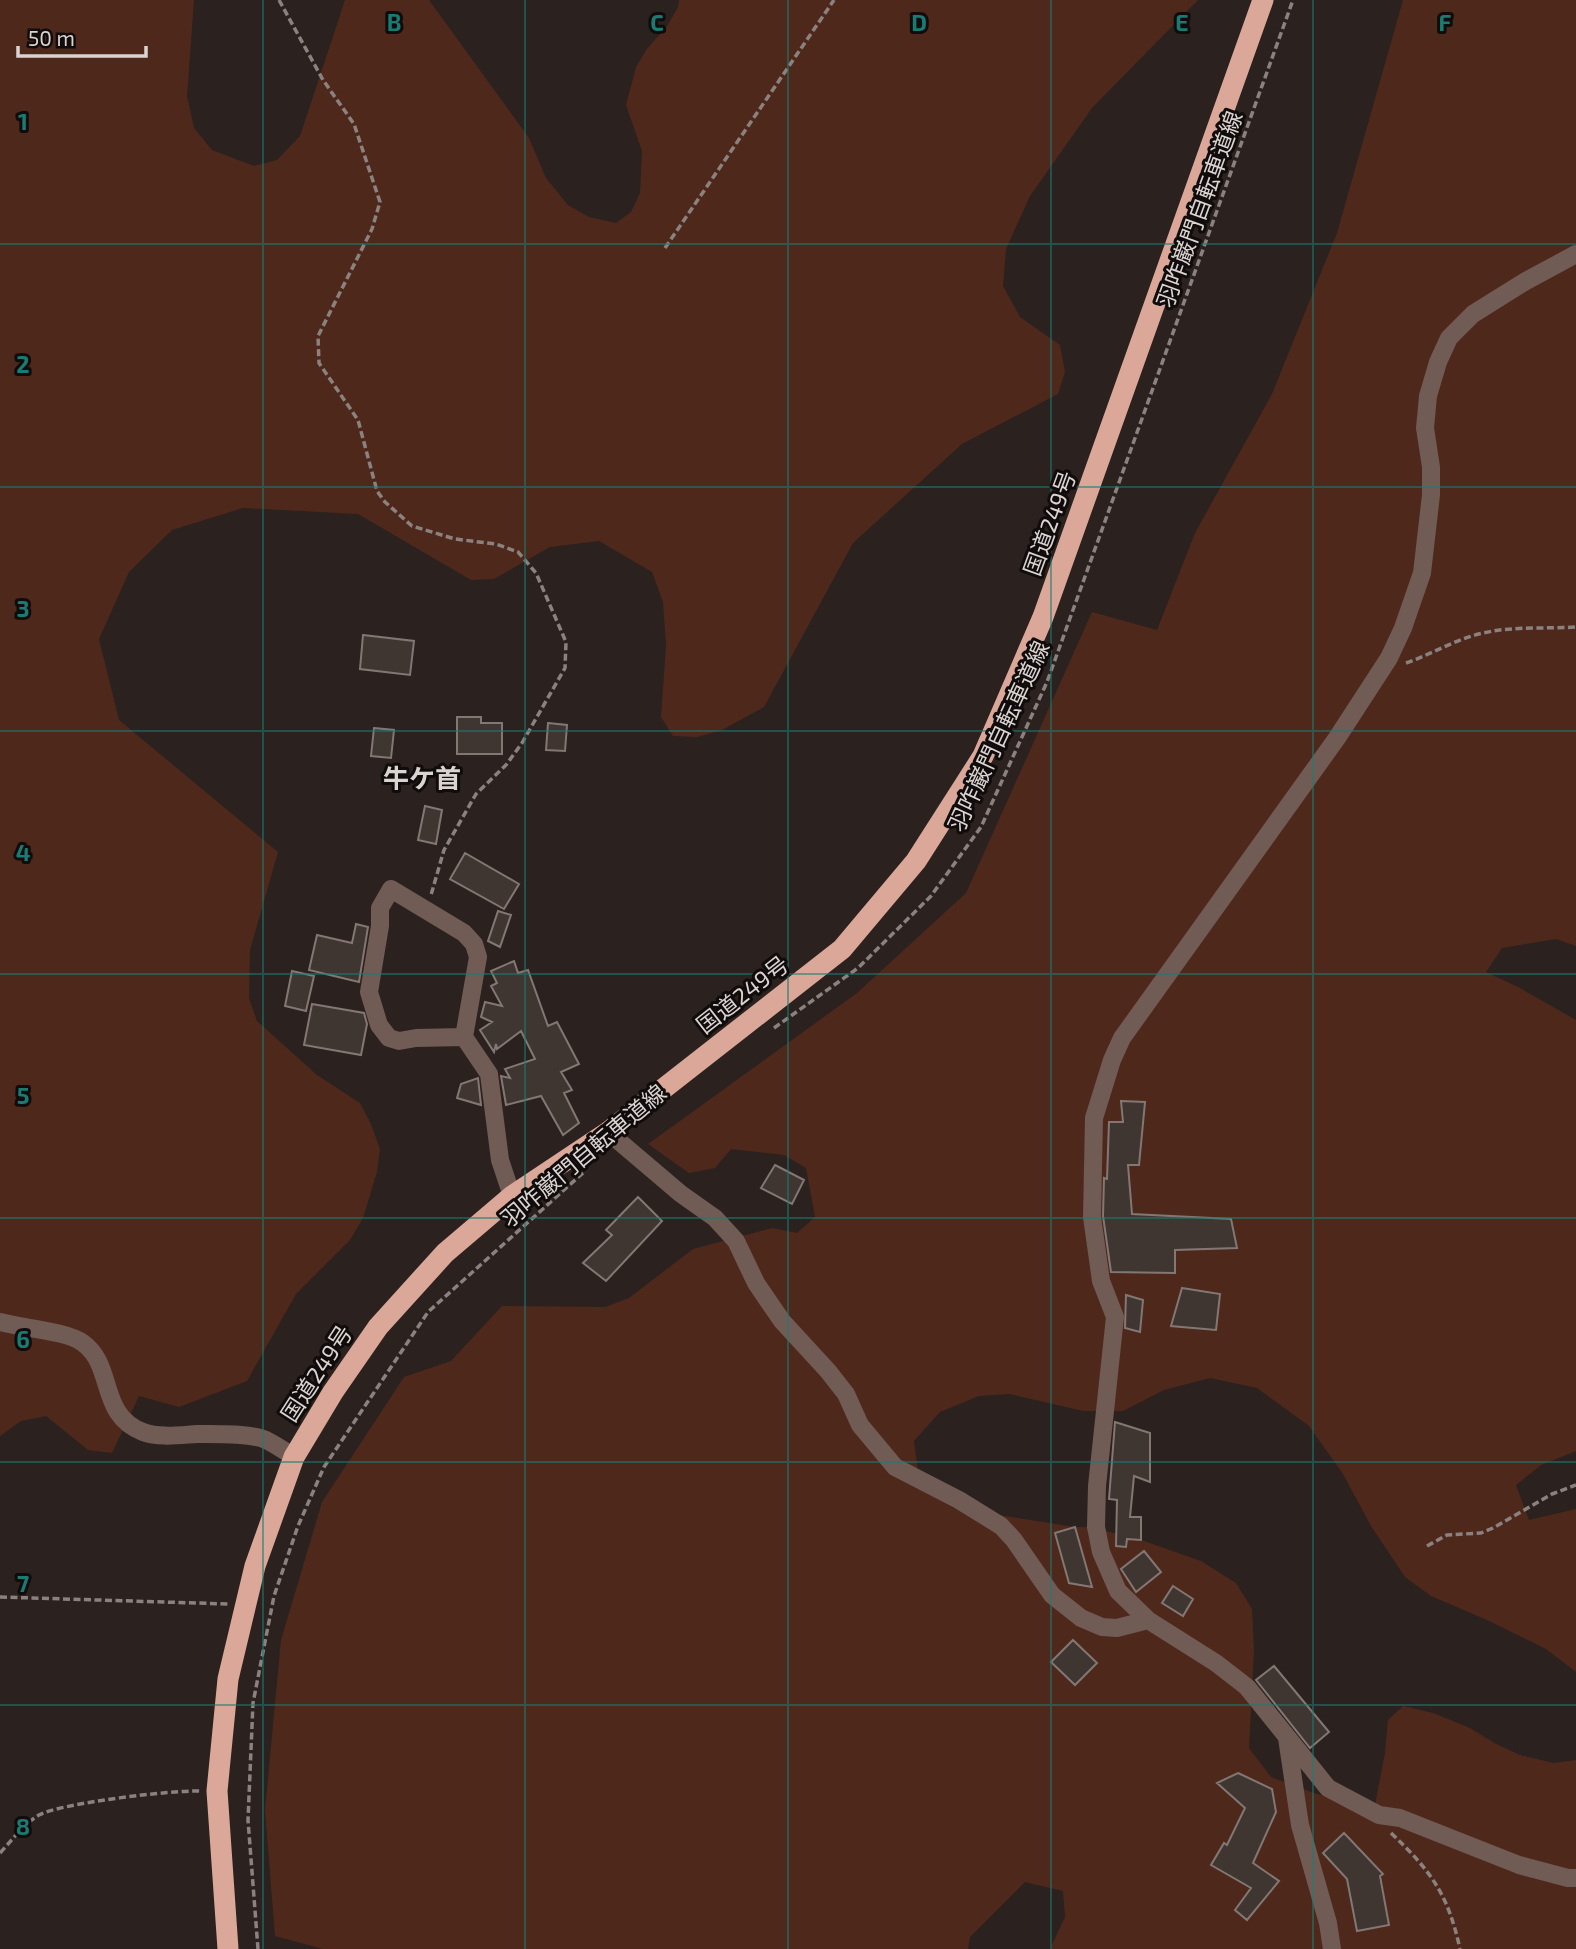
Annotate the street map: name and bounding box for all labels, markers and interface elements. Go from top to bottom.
text: B [387,8,401,36]
text: C [650,8,664,36]
text: D [911,8,927,36]
text: E [1175,8,1189,36]
text: F [1439,8,1452,36]
scale bar [18,14,145,58]
text: 50 m [28,25,75,50]
text: 1 [18,107,28,135]
street label: 羽咋巌門自転車道線 [1150,107,1248,311]
text: 2 [16,350,30,378]
street label: 国道249号 [1017,467,1081,579]
text: 3 [16,594,30,622]
street label: 羽咋巌門自転車道線 [942,636,1054,836]
district label: 牛ケ首 [383,762,461,793]
text: 4 [16,838,30,866]
street label: 国道249号 [690,949,794,1039]
street label: 羽咋巌門自転車道線 [495,1078,671,1232]
text: 5 [17,1081,29,1109]
street label: 国道249号 [275,1320,357,1426]
text: 6 [16,1325,30,1353]
text: 7 [17,1569,29,1597]
text: 8 [16,1812,30,1840]

